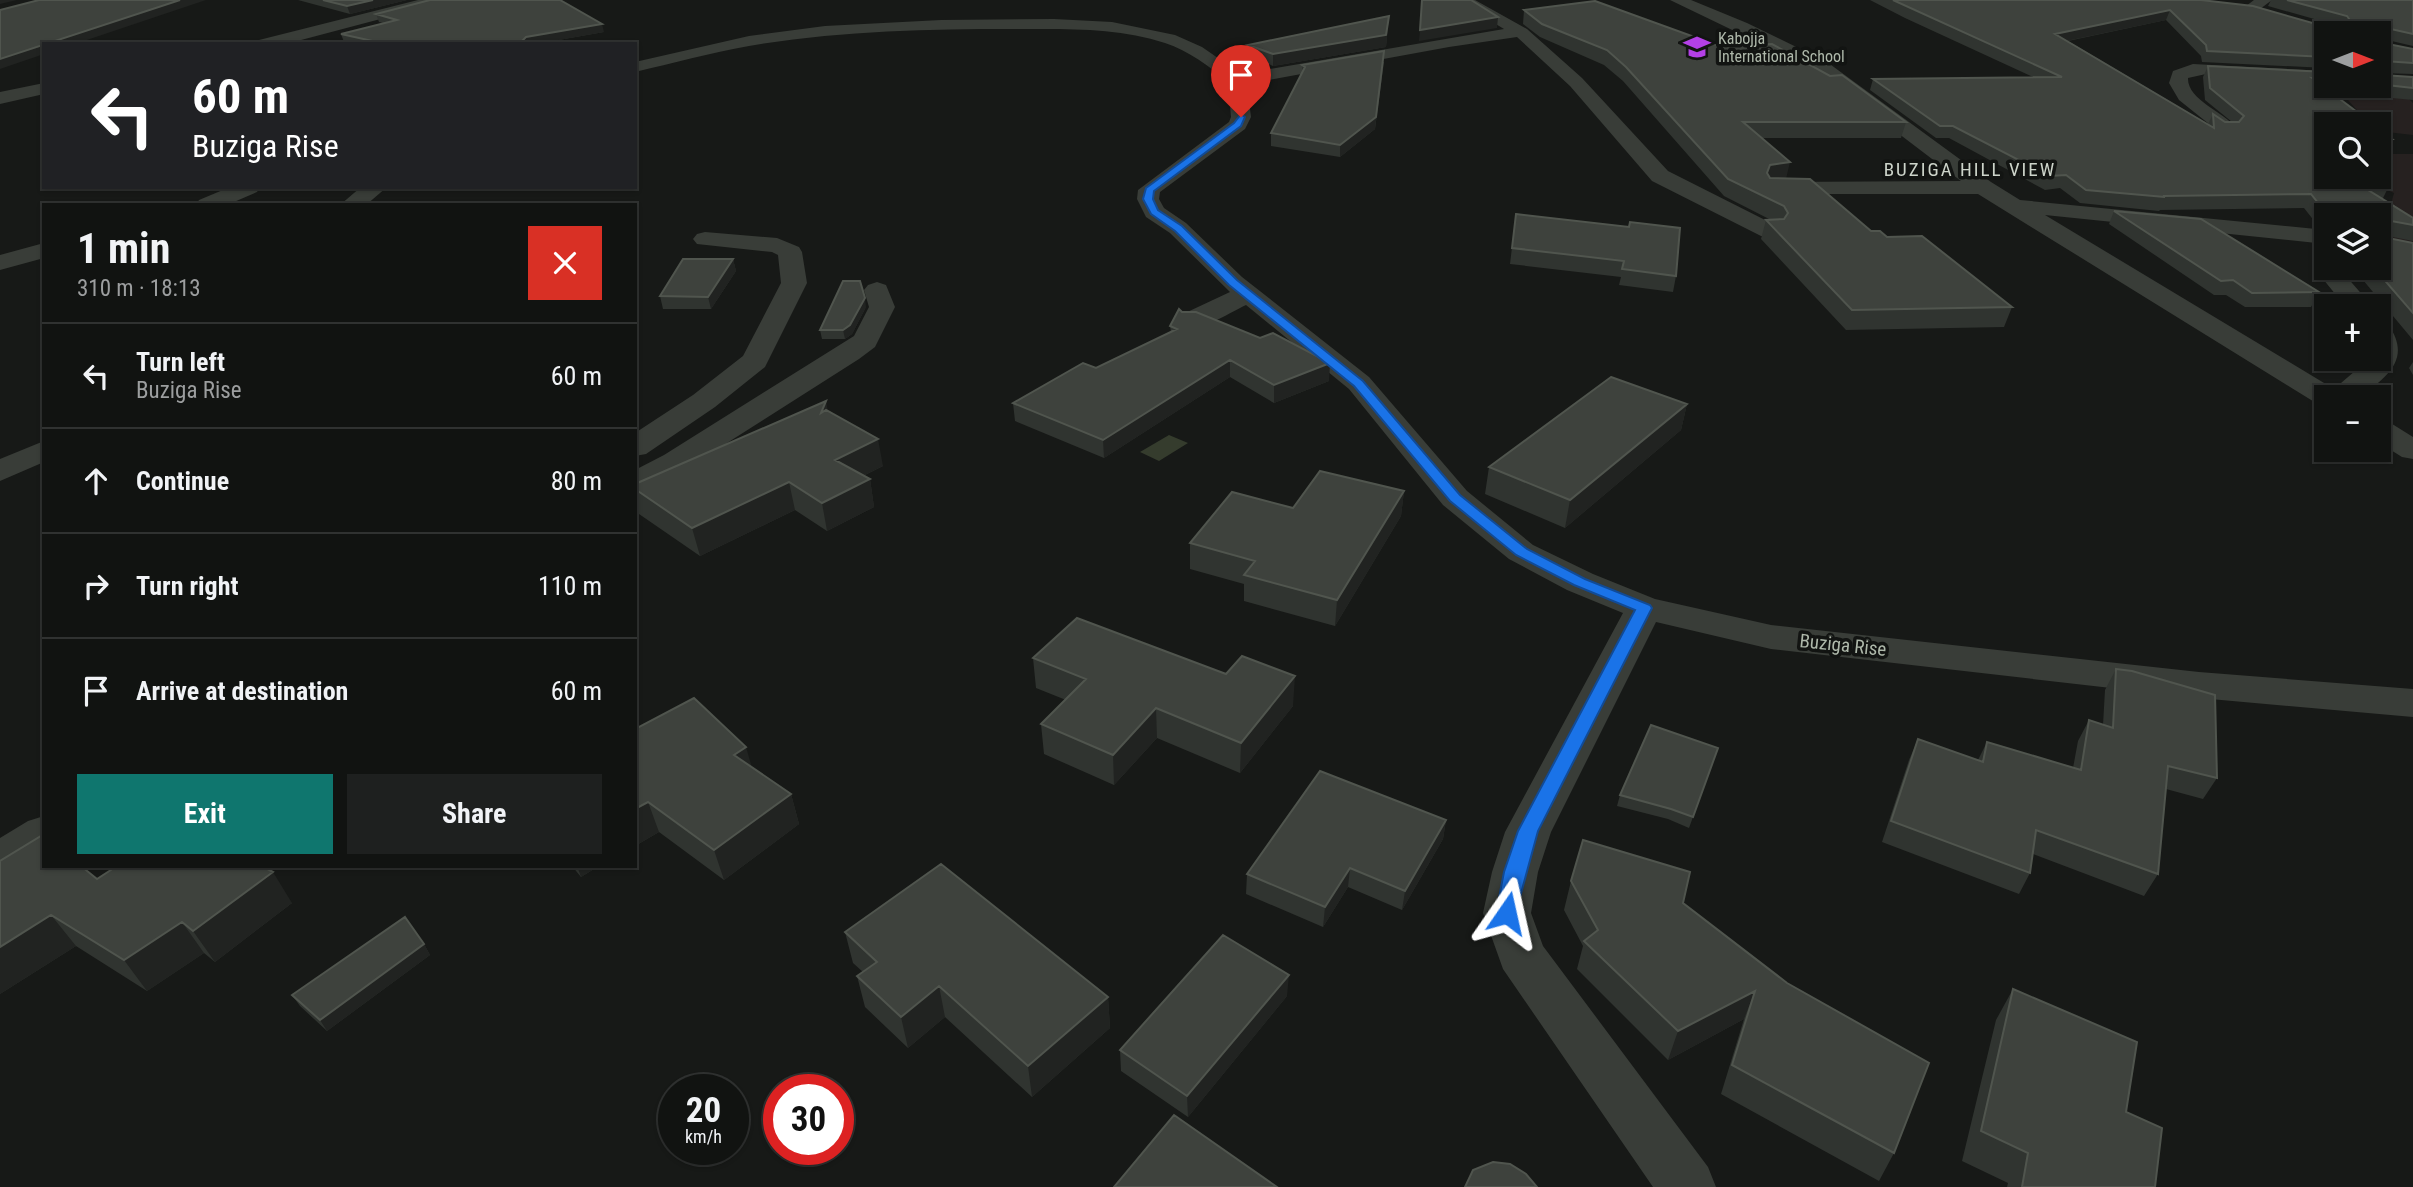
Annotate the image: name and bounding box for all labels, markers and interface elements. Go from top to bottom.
north arrow [2314,21,2390,98]
map controls [2314,21,2391,462]
place label: Kabojja International School [1718,29,1845,66]
school or university icon: Kabojja International School [1682,32,1712,62]
pin [1211,45,1271,117]
icon: arrive [1222,56,1260,94]
text: 60 m [192,68,289,125]
icon: left [77,70,168,161]
button: search [2314,112,2391,189]
text: Buziga Rise [192,127,339,165]
district label: BUZIGA HILL VIEW [1884,158,2056,181]
button: layers [2314,203,2391,280]
text: 1 min [77,224,170,273]
button: close [528,226,602,300]
text: 310 m · 18:13 [77,275,201,302]
button: + [2314,294,2391,371]
text: Turn left [136,347,225,377]
icon: left [77,357,115,395]
text: 60 m [551,361,602,391]
text: Buziga Rise [136,377,241,404]
button: − [2314,385,2391,462]
icon: ahead [77,462,115,500]
text: Continue [136,466,229,496]
text: 80 m [551,466,602,496]
icon: right [77,567,115,605]
text: Turn right [136,571,238,601]
text: 110 m [538,571,602,601]
street label: Buziga Rise [1798,629,1888,661]
icon: arrive [77,672,115,710]
text: Arrive at destination [136,676,348,706]
text: 60 m [551,676,602,706]
button: Exit [77,774,333,854]
button: Share [347,774,602,854]
position arrow [1470,876,1544,950]
speed limit sign: 30 [763,1074,854,1165]
text: 20 [686,1090,721,1131]
text: km/h [685,1126,722,1147]

